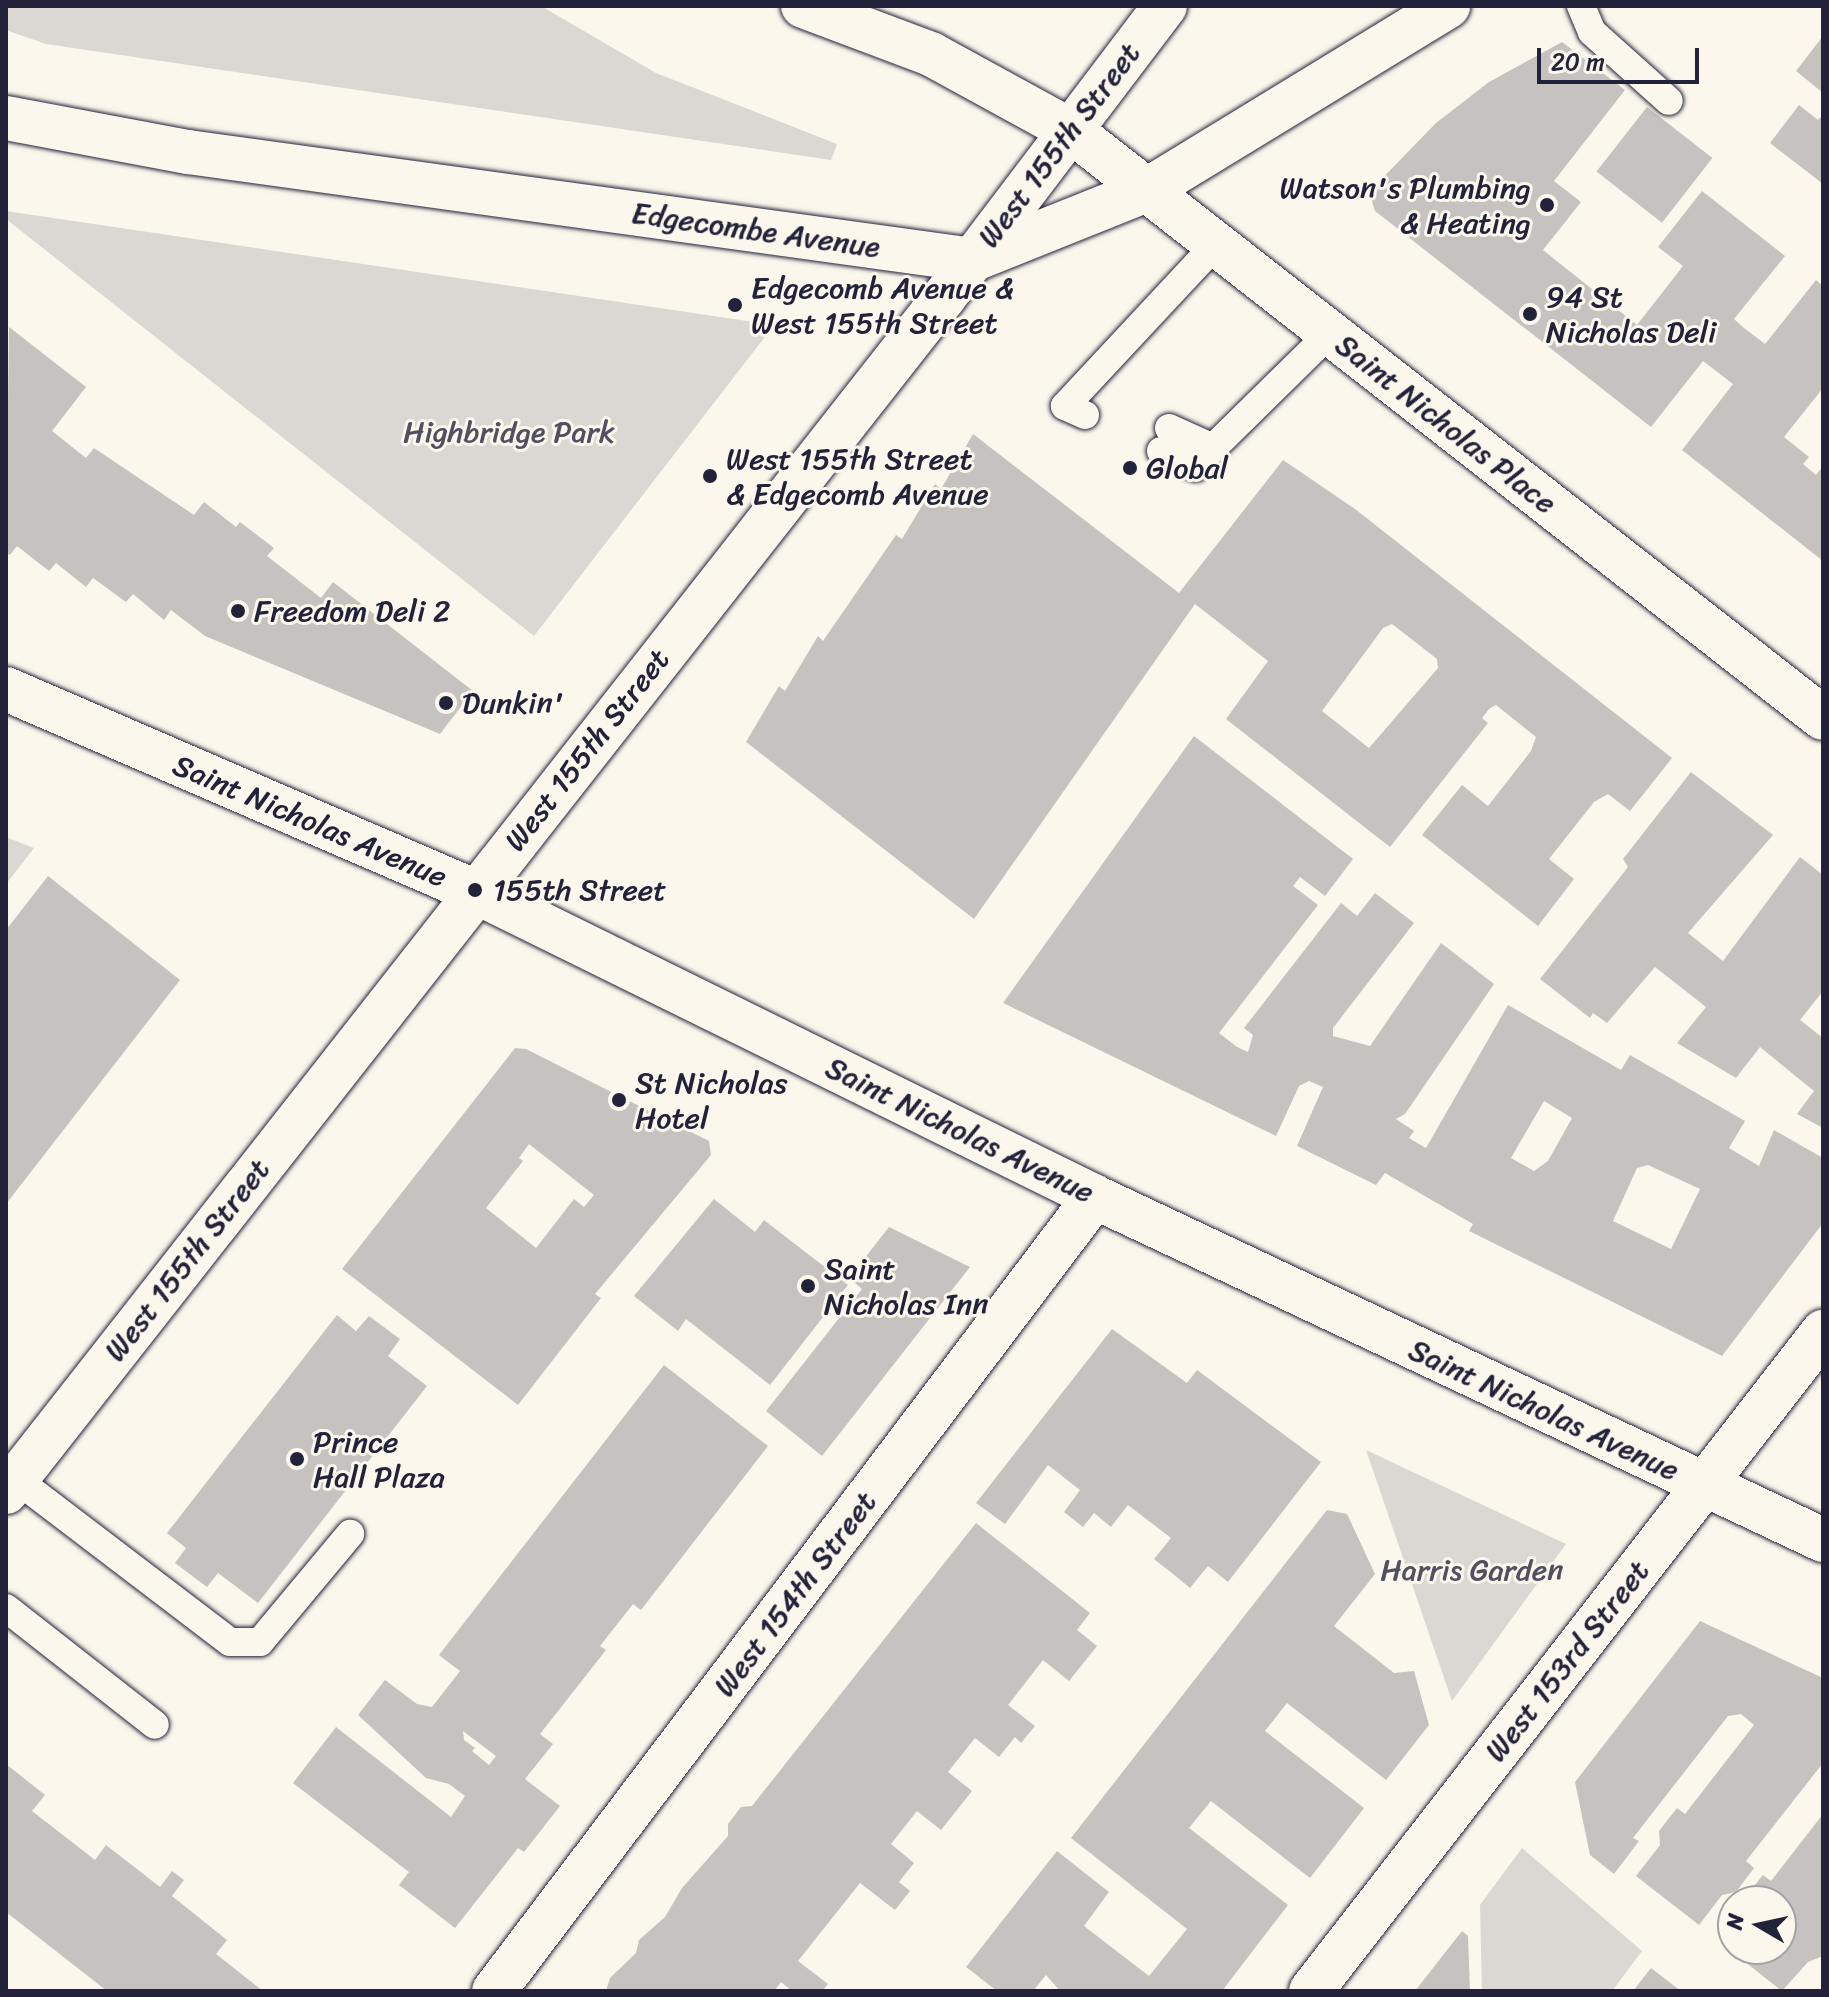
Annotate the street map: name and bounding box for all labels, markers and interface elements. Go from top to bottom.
scale bar [1541,32,1703,82]
street label: West 155th Street [970,36,1148,254]
text: 20 m [1551,41,1605,83]
place label: Watson's Plumbing & Heating [1280,170,1531,240]
street label: Edgecombe Avenue [630,195,882,265]
marker: Watson's Plumbing & Heating [1538,196,1556,214]
place label: Edgecomb Avenue & West 155th Street [751,270,1014,340]
place label: 94 St Nicholas Deli [1546,279,1716,350]
marker: Edgecomb Avenue & West 155th Street [726,296,744,314]
marker: 94 St Nicholas Deli [1521,305,1539,323]
street label: Saint Nicholas Place [1328,326,1564,522]
park label: Highbridge Park [403,414,615,450]
place label: West 155th Street & Edgecomb Avenue [726,441,989,512]
place label: Global [1146,450,1228,486]
marker: Global [1121,459,1139,477]
marker: West 155th Street & Edgecomb Avenue [701,467,719,485]
place label: Freedom Deli 2 [254,593,450,629]
marker: Freedom Deli 2 [229,602,247,620]
street label: West 155th Street [497,642,677,858]
place label: Dunkin' [462,685,564,721]
marker: Dunkin' [437,694,455,712]
street label: Saint Nicholas Avenue [167,747,453,895]
place label: 155th Street [493,872,666,908]
marker: 155th Street [464,879,486,901]
street label: Saint Nicholas Avenue [819,1049,1101,1211]
place label: St Nicholas Hotel [635,1065,787,1136]
marker: St Nicholas Hotel [610,1091,628,1109]
street label: West 155th Street [97,1152,277,1368]
place label: Saint Nicholas Inn [824,1251,988,1322]
marker: Saint Nicholas Inn [799,1277,817,1295]
street label: Saint Nicholas Avenue [1403,1331,1685,1489]
place label: Prince Hall Plaza [313,1424,445,1494]
marker: Prince Hall Plaza [288,1450,306,1468]
street label: West 154th Street [706,1485,884,1703]
park label: Harris Garden [1381,1552,1563,1588]
street label: West 153rd Street [1478,1554,1656,1768]
north arrow [1717,1885,1797,1965]
text: N [1714,1911,1755,1932]

